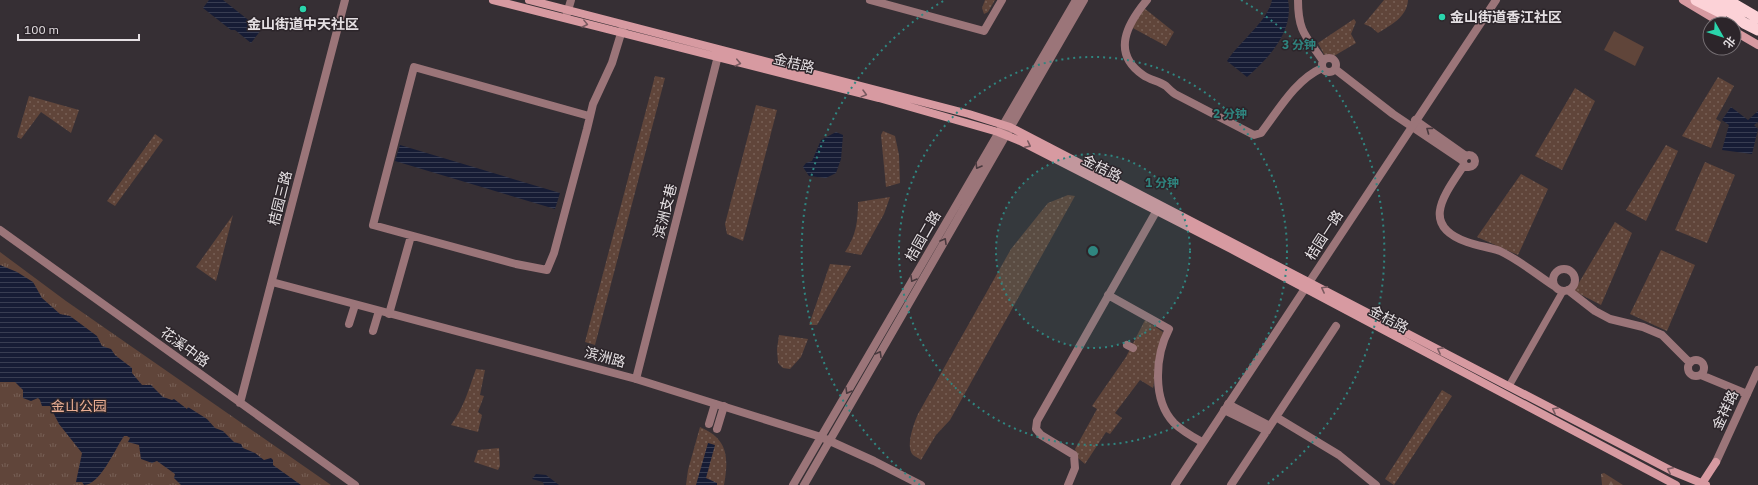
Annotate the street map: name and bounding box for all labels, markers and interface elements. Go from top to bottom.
marker: 金山街道中天社区 [298,4,308,14]
place label: 金山街道香江社区 [1450,8,1562,26]
marker: 金山街道香江社区 [1437,12,1447,22]
place label: 金山街道中天社区 [247,15,359,33]
scale bar [18,16,139,42]
north arrow [1702,16,1742,56]
one-way arrow [582,19,588,27]
text: 100 m [24,22,59,37]
text: 北 [1721,34,1739,51]
text: 3 分钟 [1282,37,1316,52]
street label: 金桔路 [771,49,817,77]
one-way arrow [735,58,741,66]
one-way arrow [860,89,867,98]
text: 2 分钟 [1213,106,1247,121]
one-way arrow [1426,127,1433,135]
one-way arrow [1024,140,1031,148]
street label: 金桔路 [1079,150,1125,186]
one-way arrow [975,162,982,169]
street label: 桔园三路 [264,169,296,227]
text: 1 分钟 [1145,175,1179,190]
street label: 滨洲支巷 [649,182,681,240]
street label: 桔园二路 [901,207,945,265]
street label: 桔园一路 [1301,207,1347,263]
one-way arrow [939,238,947,246]
centre of rings [1086,244,1100,258]
one-way arrow [910,275,917,282]
one-way arrow [1321,287,1329,294]
street label: 金桔路 [1366,301,1412,337]
street label: 花溪中路 [157,323,213,371]
street label: 滨洲路 [582,343,628,371]
one-way arrow [1436,347,1444,354]
one-way arrow [875,351,882,358]
one-way arrow [845,387,852,394]
street label: 金祥路 [1708,387,1742,433]
park label: 金山公园 [51,397,107,415]
one-way arrow [1552,407,1559,415]
one-way arrow [1667,467,1674,475]

